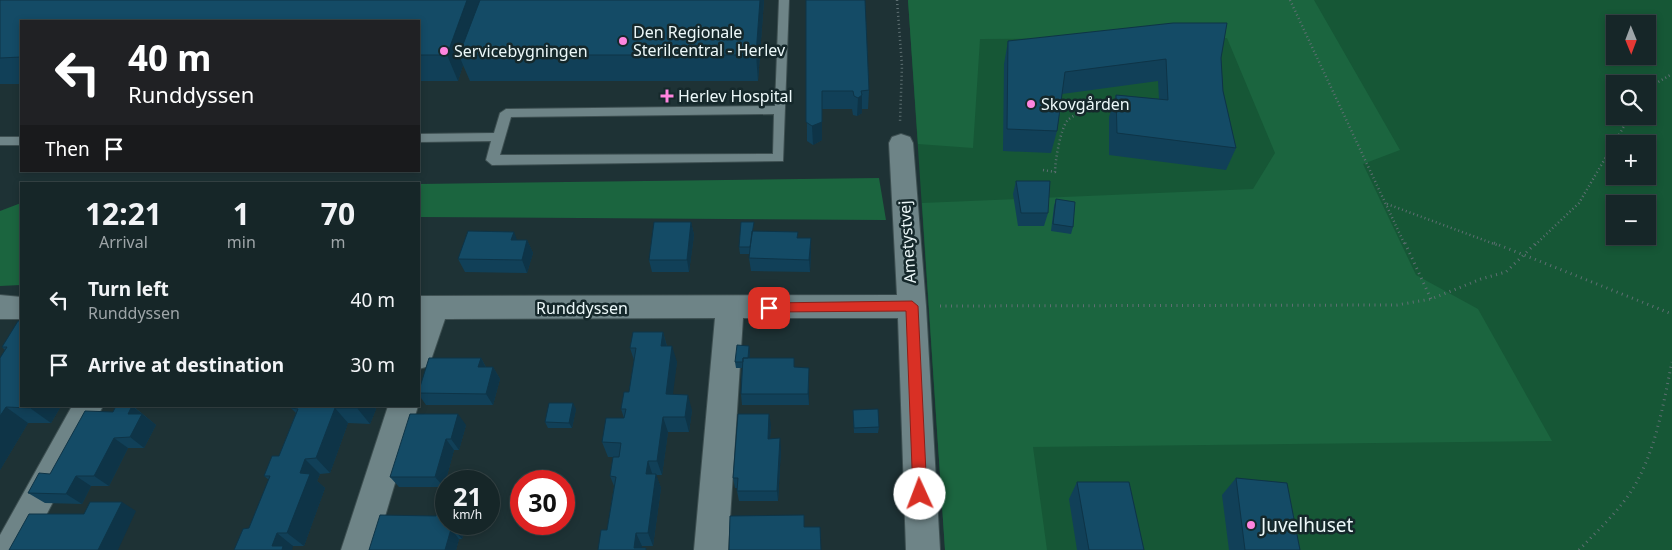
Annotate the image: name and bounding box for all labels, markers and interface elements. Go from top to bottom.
north arrow [1606,15,1656,65]
map controls [1606,15,1656,245]
place label: Den Regionale Sterilcentral - Herlev [633,21,786,61]
text: 40 m [128,34,211,81]
marker: Den Regionale Sterilcentral - Herlev [617,35,629,47]
icon: left [45,40,110,105]
place label: Servicebygningen [454,40,588,62]
marker: Servicebygningen [438,45,450,57]
button: search [1606,75,1656,125]
text: Runddyssen [128,79,254,109]
place label: Herlev Hospital [678,85,793,107]
marker: Herlev Hospital [660,89,674,103]
place label: Skovgården [1041,93,1130,115]
marker: Skovgården [1025,98,1037,110]
icon: arrive [100,135,128,163]
button: + [1606,135,1656,185]
text: Then [45,136,90,162]
text: 12:21 [85,193,162,234]
text: 1 [233,193,250,234]
text: 70 [321,193,355,234]
button: − [1606,195,1656,245]
street label: Ametystvej [893,200,921,284]
text: Arrival [99,231,148,253]
text: min [227,231,256,253]
text: m [330,231,345,253]
text: Turn left [88,276,169,302]
icon: left [45,286,73,314]
text: 40 m [351,287,395,313]
pin [748,287,790,329]
icon: arrive [755,294,783,322]
street label: Runddyssen [536,297,628,319]
text: Runddyssen [88,302,180,324]
icon: arrive [45,351,73,379]
text: Arrive at destination [88,352,284,378]
text: 30 m [351,352,395,378]
position arrow [893,467,945,519]
speed limit sign: 30 [510,470,575,535]
text: 21 [453,479,482,513]
text: km/h [453,506,482,523]
place label: Juvelhuset [1259,512,1354,538]
marker: Juvelhuset [1245,519,1257,531]

